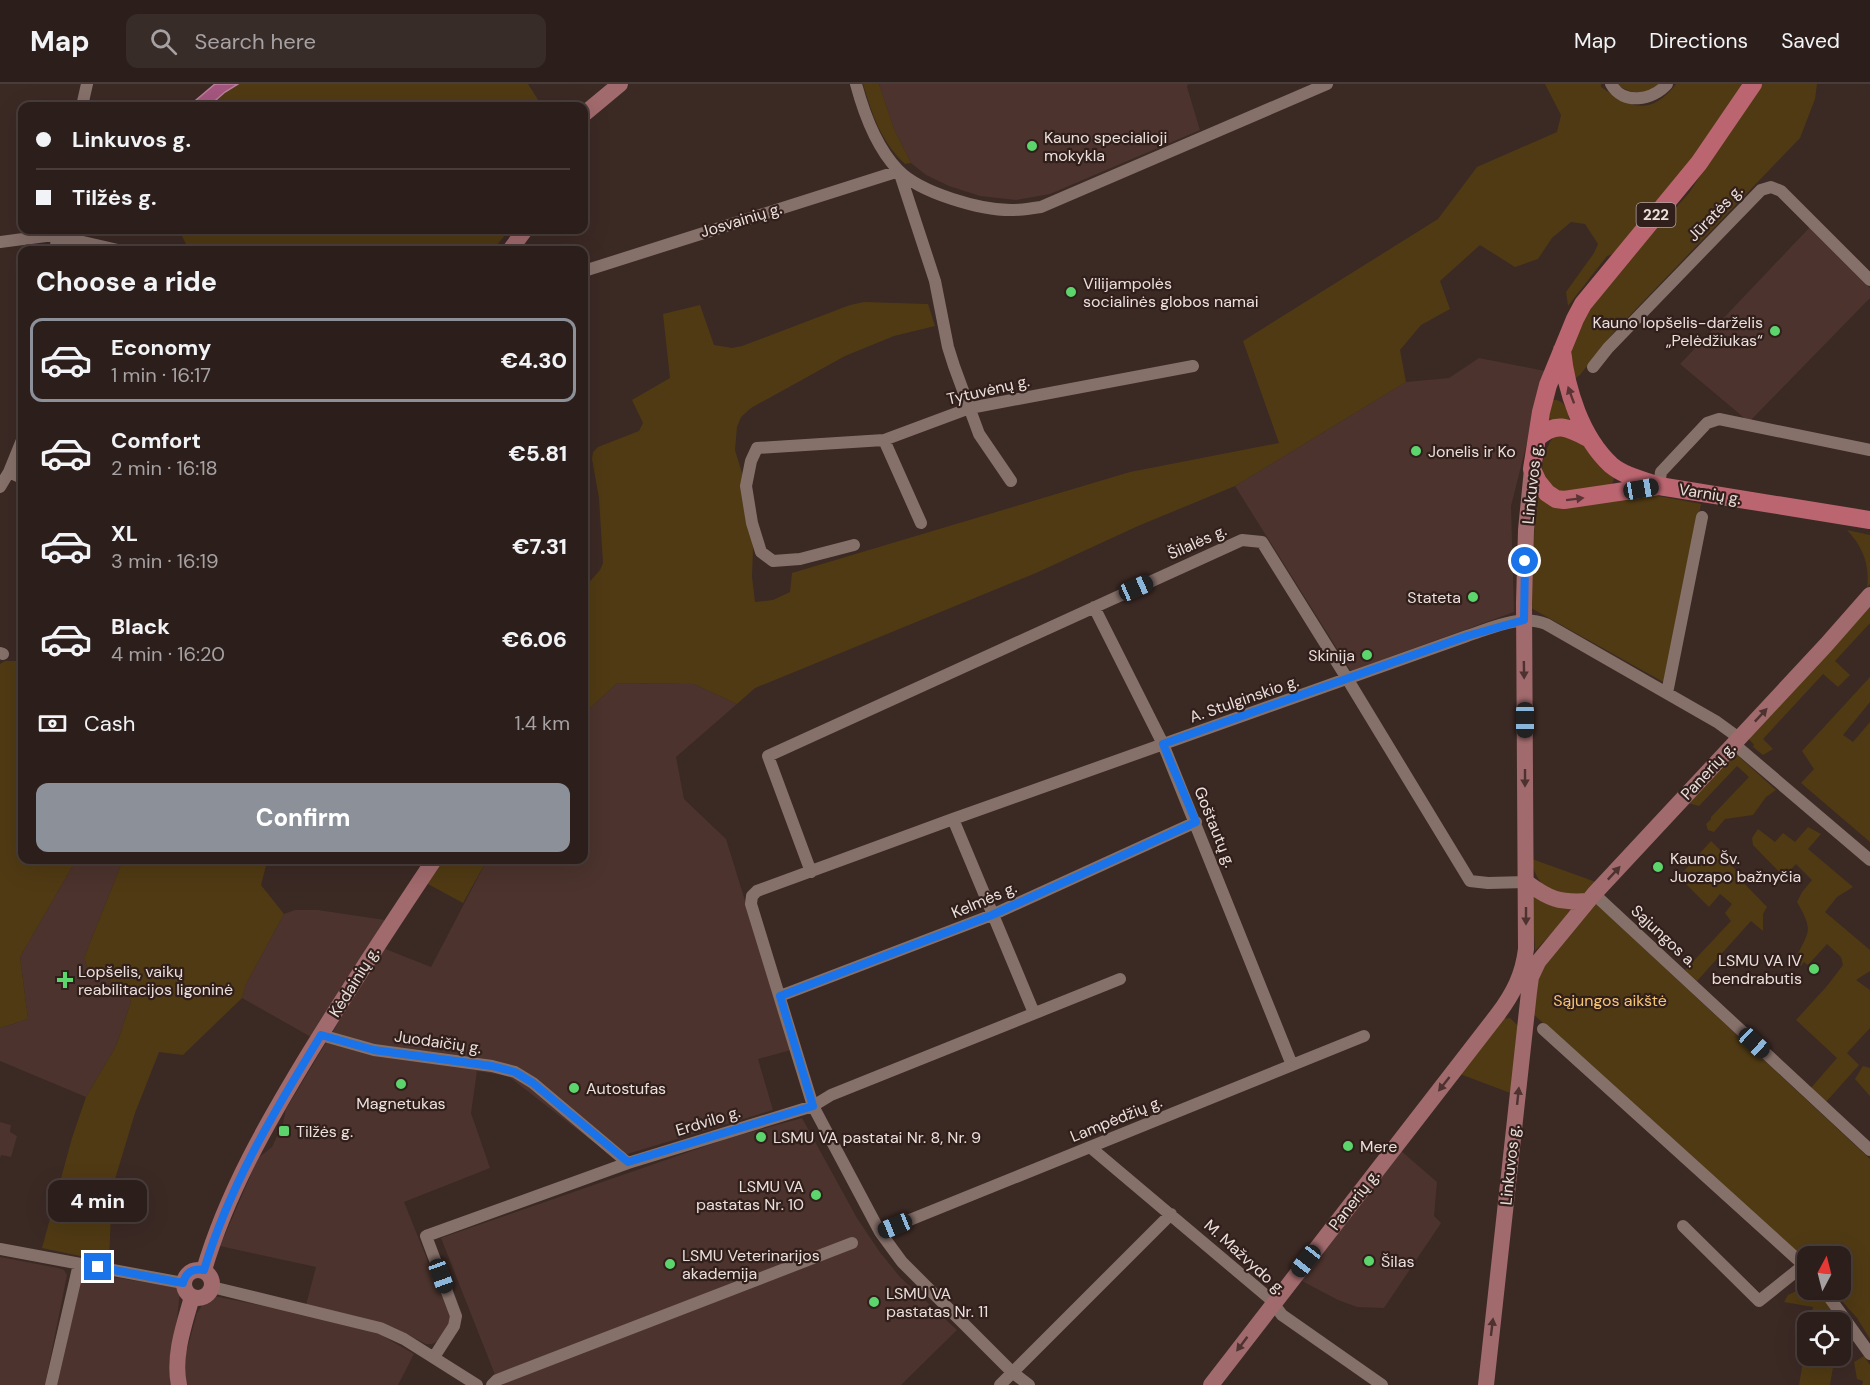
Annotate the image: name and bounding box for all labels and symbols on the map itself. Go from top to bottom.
place label: Kauno specialioji mokykla [1044,127,1167,166]
marker: Kauno specialioji mokykla [1025,139,1039,153]
street label: Jūratės g. [1683,180,1747,246]
street label: Josvainių g. [698,198,784,242]
road number: 222 [1636,203,1676,227]
place label: Vilijampolės socialinės globos namai [1083,273,1259,312]
marker: Vilijampolės socialinės globos namai [1064,285,1078,299]
place label: Kauno lopšelis-darželis „Pelėdžiukas“ [1592,312,1763,351]
marker: Kauno lopšelis-darželis „Pelėdžiukas“ [1768,324,1782,338]
street label: Tytuvėnų g. [945,370,1031,410]
one-way arrow [1566,386,1576,404]
place label: Jonelis ir Ko [1428,441,1516,462]
street label: Linkuvos g. [1517,443,1547,525]
marker: Jonelis ir Ko [1409,444,1423,458]
car [1622,477,1660,501]
street label: Varnių g. [1677,479,1743,509]
one-way arrow [1566,494,1585,503]
street label: Šilalės g. [1164,520,1230,564]
route start [1511,547,1538,574]
car [1116,572,1156,604]
place label: Stateta [1407,587,1461,608]
marker: Stateta [1466,590,1480,604]
place label: Skinija [1308,645,1355,666]
marker: Skinija [1360,648,1374,662]
one-way arrow [1519,660,1529,679]
street label: A. Stulginskio g. [1187,671,1301,727]
car [1516,702,1534,738]
one-way arrow [1754,708,1767,723]
street label: Panerių g. [1676,738,1740,804]
one-way arrow [1520,769,1530,788]
street label: Goštautų g. [1189,784,1241,870]
place label: Kauno Šv. Juozapo bažnyčia [1670,848,1801,887]
marker: Kauno Šv. Juozapo bažnyčia [1651,860,1665,874]
one-way arrow [1607,866,1620,881]
street label: Kelmės g. [948,877,1020,923]
street label: Sąjungos a. [1627,900,1701,972]
one-way arrow [1521,906,1531,925]
street label: Kėdainių g. [324,943,384,1021]
place label: LSMU VA IV bendrabutis [1712,950,1802,989]
place label: Lopšelis, vaikų reabilitacijos ligoninė [78,961,233,1000]
marker: LSMU VA IV bendrabutis [1807,962,1821,976]
marker: Lopšelis, vaikų reabilitacijos ligoninė [56,971,74,989]
park label: Sąjungos aikštė [1553,990,1667,1011]
car [1735,1024,1773,1062]
street label: Juodaičių g. [393,1025,483,1059]
one-way arrow [1439,1076,1451,1091]
marker: Magnetukas [394,1077,408,1091]
place label: Autostufas [586,1078,666,1099]
marker: Autostufas [567,1081,581,1095]
one-way arrow [1513,1087,1523,1106]
street label: Lampėdžių g. [1067,1091,1165,1147]
place label: Magnetukas [356,1093,446,1114]
street label: Erdvilo g. [673,1101,743,1141]
place label: Tilžės g. [296,1121,353,1142]
marker: Tilžės g. [277,1124,291,1138]
street label: Linkuvos g. [1495,1124,1525,1206]
place label: LSMU VA pastatai Nr. 8, Nr. 9 [773,1127,981,1148]
marker: LSMU VA pastatai Nr. 8, Nr. 9 [754,1130,768,1144]
place label: Mere [1360,1136,1397,1157]
marker: Mere [1341,1139,1355,1153]
street label: Panerių g. [1324,1165,1384,1235]
place label: LSMU VA pastatas Nr. 10 [696,1176,804,1215]
callout: 4 min [48,1180,148,1222]
marker: LSMU VA pastatas Nr. 10 [809,1188,823,1202]
car [875,1211,915,1241]
street label: M. Mažvydo g. [1200,1215,1290,1299]
car [1288,1241,1324,1281]
place label: LSMU Veterinarijos akademija [682,1245,820,1284]
north arrow [1797,1246,1851,1300]
place label: Šilas [1381,1251,1414,1272]
route end [84,1253,111,1280]
marker: Šilas [1362,1254,1376,1268]
car [426,1256,456,1296]
marker: LSMU Veterinarijos akademija [663,1257,677,1271]
place label: LSMU VA pastatas Nr. 11 [886,1283,988,1322]
marker: LSMU VA pastatas Nr. 11 [867,1295,881,1309]
one-way arrow [1488,1317,1497,1336]
one-way arrow [1237,1337,1249,1352]

